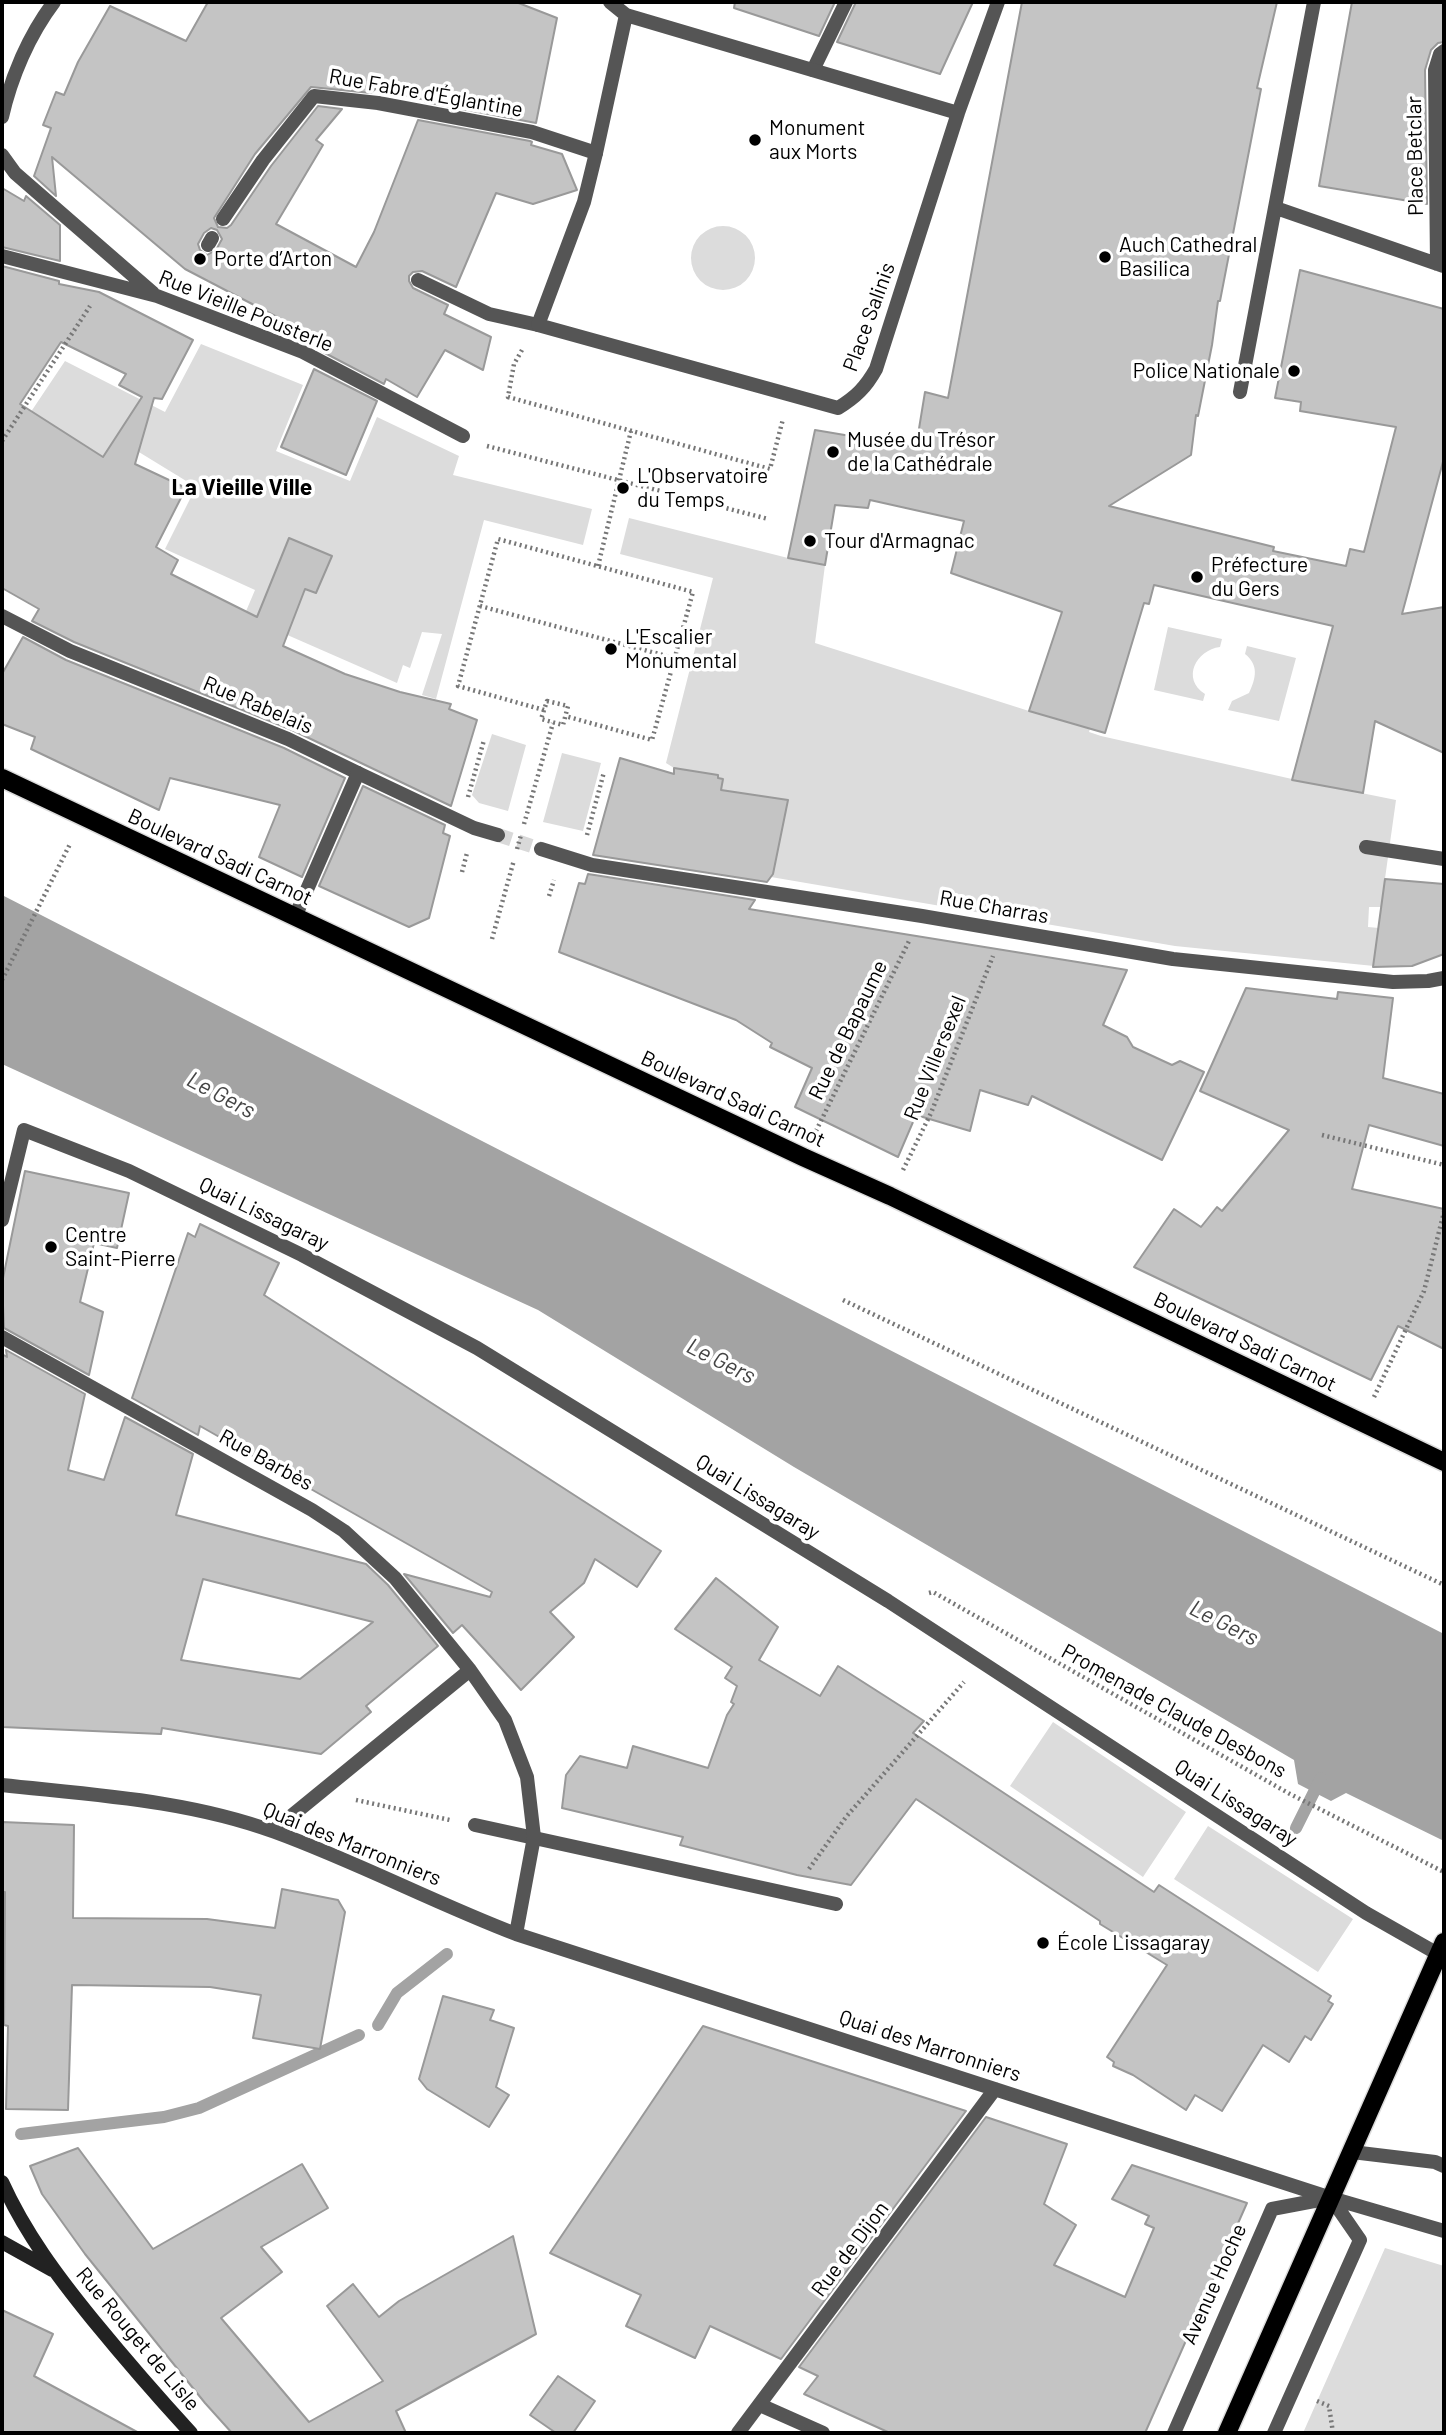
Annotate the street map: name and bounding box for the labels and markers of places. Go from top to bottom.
place label: Monument aux Morts [769,115,865,165]
marker: Monument aux Morts [747,132,763,148]
place label: Auch Cathedral Basilica [1119,232,1257,282]
place label: Porte d’Arton [214,246,332,272]
marker: Auch Cathedral Basilica [1097,249,1113,265]
marker: Porte d’Arton [192,251,208,267]
place label: Police Nationale [1133,358,1280,384]
marker: Police Nationale [1286,363,1302,379]
place label: Musée du Trésor de la Cathédrale [847,427,995,477]
marker: Musée du Trésor de la Cathédrale [825,444,841,460]
place label: L'Observatoire du Temps [637,463,768,513]
marker: L'Observatoire du Temps [615,480,631,496]
place label: Tour d'Armagnac [824,528,975,554]
marker: Tour d'Armagnac [802,533,818,549]
place label: Préfecture du Gers [1211,552,1308,602]
marker: Préfecture du Gers [1189,569,1205,585]
place label: L'Escalier Monumental [625,624,737,674]
marker: L'Escalier Monumental [603,641,619,657]
place label: Centre Saint-Pierre [65,1222,176,1272]
marker: Centre Saint-Pierre [43,1239,59,1255]
place label: École Lissagaray [1057,1930,1210,1956]
marker: École Lissagaray [1035,1935,1051,1951]

